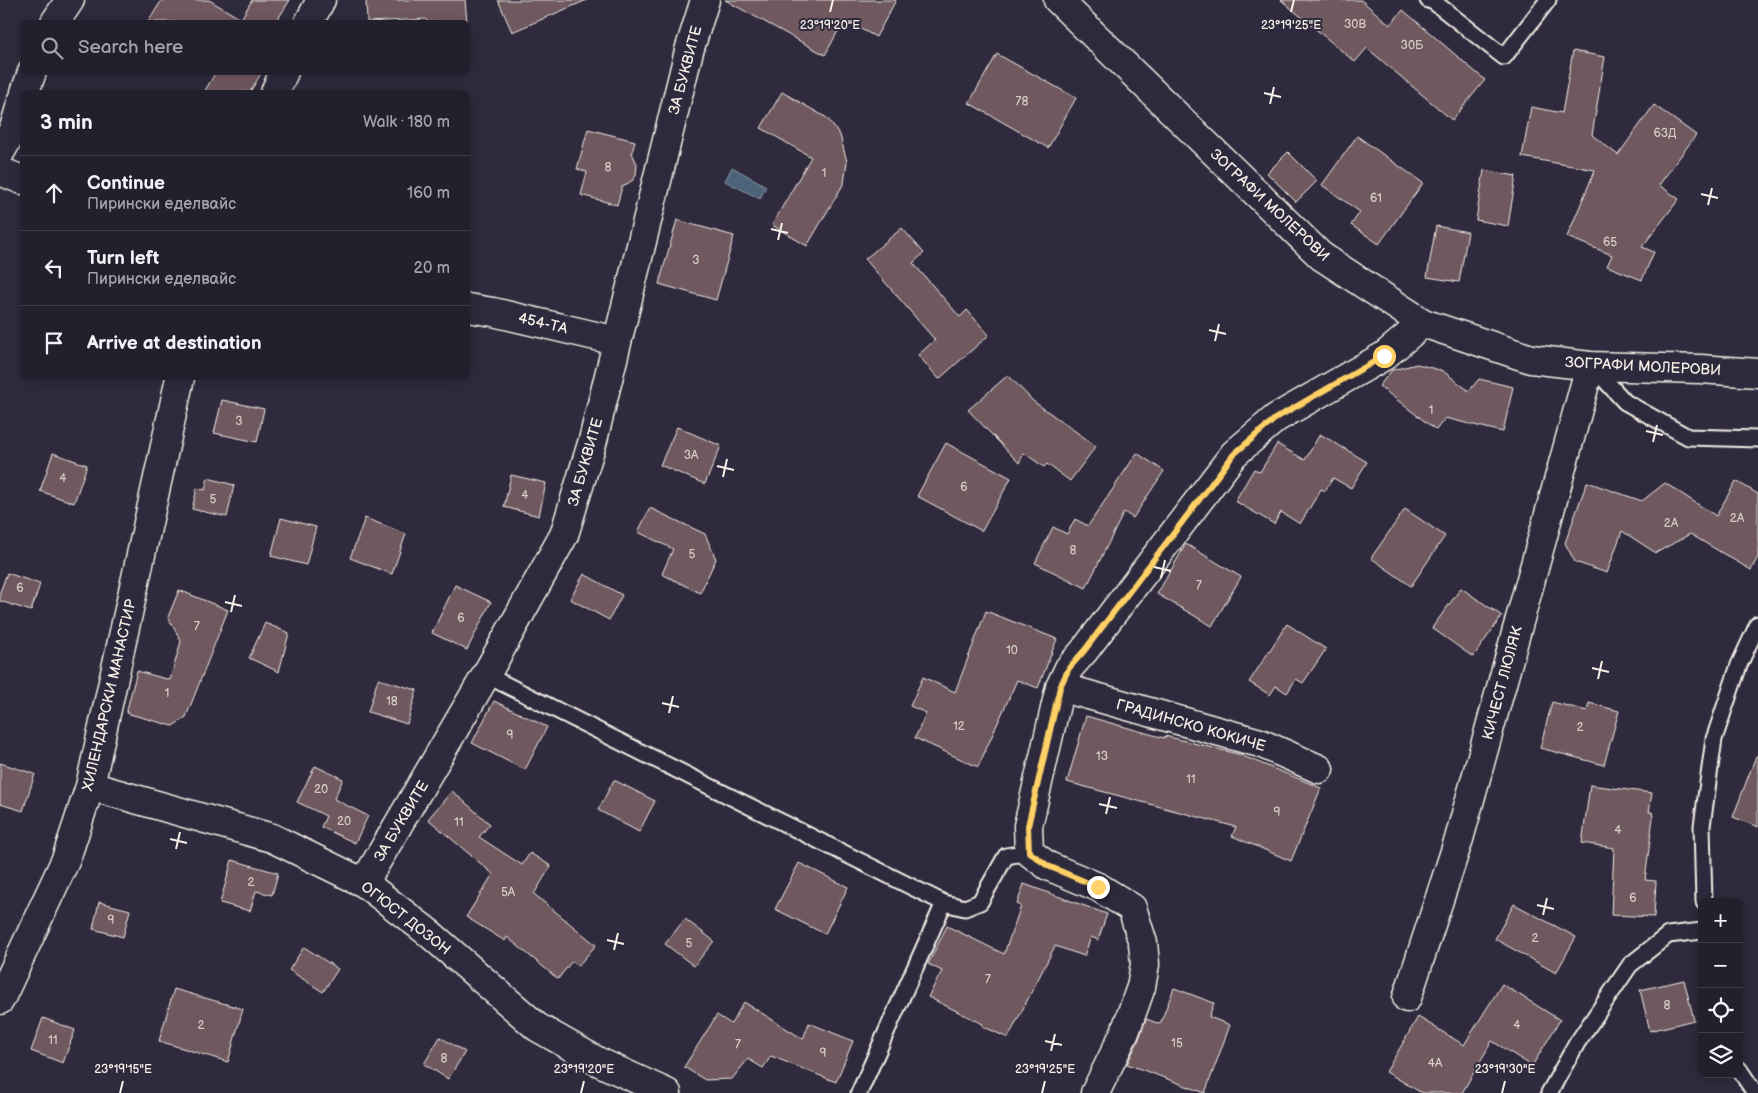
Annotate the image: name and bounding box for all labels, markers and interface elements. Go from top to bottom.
house number: 30В [1344,17,1366,32]
text: 23°19'20"E [800,18,860,33]
text: 23°19'25"E [1261,18,1321,33]
search box [20,20,470,75]
street label: ЗА БУКВИТЕ [665,24,706,116]
icon: search [38,34,66,62]
text: Search here [78,36,183,59]
house number: 30Б [1401,38,1424,53]
house number: 78 [1016,94,1028,109]
text: 3 min [40,110,93,135]
text: Walk · 180 m [363,113,450,132]
house number: 63Д [1653,126,1677,141]
street label: ЗОГРАФИ МОЛЕРОВИ [1206,145,1333,266]
house number: 8 [605,160,612,175]
house number: 1 [822,166,826,181]
text: Continue [87,172,165,195]
icon: ahead [40,179,68,207]
text: 160 m [407,184,450,203]
house number: 61 [1370,191,1382,206]
text: Пирински еделвайс [87,195,236,214]
house number: 65 [1603,235,1617,250]
text: Turn left [87,247,159,270]
house number: 3 [692,253,700,268]
icon: left [40,254,68,282]
text: 20 m [414,259,450,278]
text: Пирински еделвайс [87,270,236,289]
street label: 454-ТА [516,309,570,339]
icon: arrive [40,329,68,357]
text: Arrive at destination [87,332,262,355]
route start [1373,345,1396,368]
street label: ЗОГРАФИ МОЛЕРОВИ [1564,353,1722,380]
house number: 1 [1429,403,1433,418]
house number: 3 [235,414,243,429]
street label: ЗА БУКВИТЕ [564,416,607,508]
house number: 3А [684,448,699,463]
house number: 4 [59,471,67,486]
house number: 6 [960,480,968,495]
house number: 4 [521,488,529,503]
house number: 5 [210,492,217,507]
house number: 2А [1730,511,1745,526]
house number: 2А [1664,516,1679,531]
house number: 8 [1070,543,1077,558]
house number: 5 [689,547,696,562]
house number: 7 [1196,578,1202,593]
house number: 6 [16,581,24,596]
street label: ХИЛЕНДАРСКИ МАНАСТИР [78,597,141,793]
house number: 6 [457,611,465,626]
house number: 7 [194,619,200,634]
street label: КИЧЕСТ ЛЮЛЯК [1478,624,1527,742]
house number: 10 [1006,643,1018,658]
house number: 1 [165,686,169,701]
house number: 18 [386,694,398,709]
street label: ГРАДИНСКО КОКИЧЕ [1114,695,1268,756]
house number: 12 [953,719,965,734]
house number: 2 [1576,720,1584,735]
house number: 9 [507,728,514,743]
house number: 13 [1096,749,1108,764]
house number: 11 [1186,772,1196,787]
street label: ЗА БУКВИТЕ [370,777,433,865]
house number: 20 [314,782,328,797]
house number: 9 [1274,805,1281,820]
house number: 20 [337,814,351,829]
house number: 11 [454,815,464,830]
house number: 4 [1614,823,1622,838]
house number: 2 [247,875,255,890]
route end [1087,876,1110,899]
street label: ОГЮСТ ДОЗОН [357,877,454,959]
house number: 5А [501,885,516,900]
house number: 6 [1629,891,1637,906]
map controls [1698,898,1743,1078]
button: + [1698,898,1743,943]
house number: 9 [108,913,115,928]
house number: 2 [1531,931,1539,946]
house number: 5 [686,936,693,951]
button: − [1698,943,1743,988]
house number: 7 [985,972,991,987]
button: locate [1698,988,1743,1033]
house number: 8 [1664,998,1671,1013]
house number: 2 [197,1018,205,1033]
house number: 4 [1513,1018,1521,1033]
house number: 11 [48,1033,58,1048]
button: layers [1698,1033,1743,1078]
house number: 15 [1171,1036,1183,1051]
house number: 7 [735,1037,741,1052]
house number: 9 [820,1046,827,1061]
house number: 8 [441,1051,448,1066]
house number: 4А [1428,1056,1443,1071]
text: 23°19'15"E [94,1062,152,1077]
text: 23°19'20"E [554,1062,614,1077]
text: 23°19'25"E [1015,1062,1075,1077]
text: 23°19'30"E [1475,1062,1535,1077]

